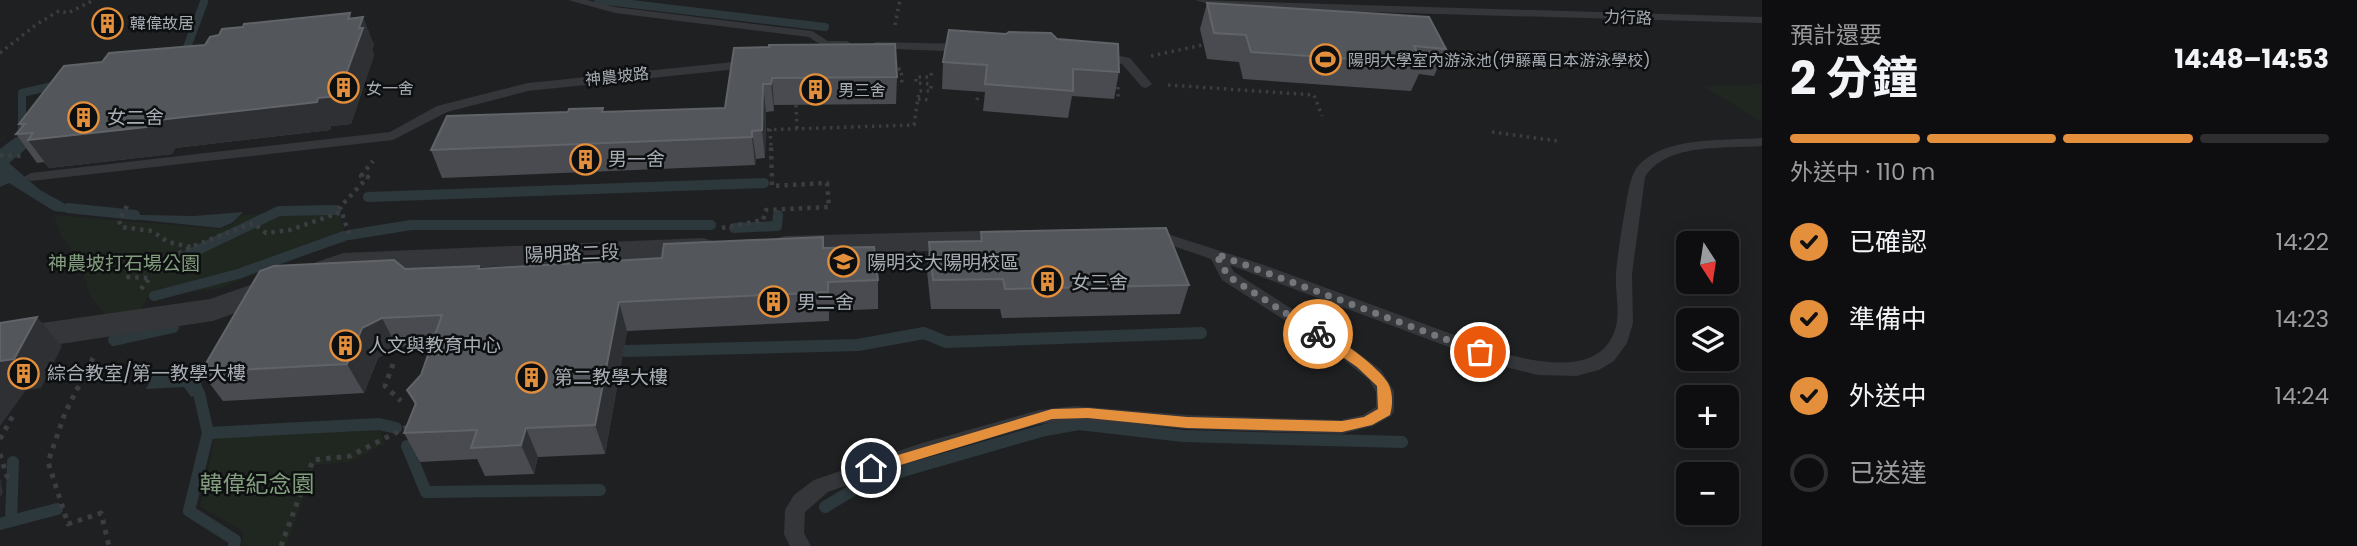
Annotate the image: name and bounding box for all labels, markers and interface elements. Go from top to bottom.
street label: 力行路 [1604,5,1652,30]
building icon: 韓偉故居 [90,6,124,40]
place label: 韓偉故居 [130,12,194,35]
text: 預計還要 [1790,19,1882,51]
text: 14:48–14:53 [2174,41,2329,77]
sports icon: 陽明大學室內游泳池(伊藤萬日本游泳學校) [1308,43,1342,77]
text: 2 分鐘 [1790,46,1918,110]
place label: 陽明大學室內游泳池(伊藤萬日本游泳學校) [1348,49,1651,72]
street label: 神農坡路 [584,62,650,91]
building icon: 女一舍 [326,71,360,105]
building icon: 男三舍 [798,73,832,107]
place label: 女一舍 [366,77,414,100]
place label: 男三舍 [838,79,886,102]
building icon: 女二舍 [67,100,101,134]
place label: 女二舍 [107,104,164,131]
building icon: 男一舍 [568,142,602,176]
place label: 男一舍 [608,146,665,173]
text: 外送中 · 110 m [1790,156,1935,188]
icon: check [1790,223,1828,261]
text: 已確認 [1849,224,1927,260]
text: 14:22 [2276,226,2329,258]
north arrow [1676,231,1740,294]
map controls [1676,231,1739,525]
street label: 陽明路二段 [524,238,620,269]
school or university icon: 陽明交大陽明校區 [827,245,861,279]
place label: 陽明交大陽明校區 [867,249,1019,276]
park label: 神農坡打石場公園 [48,250,200,277]
building icon: 女三舍 [1031,265,1065,299]
place label: 女三舍 [1071,269,1128,296]
building icon: 男二舍 [757,285,791,319]
place label: 男二舍 [797,289,854,316]
courier [1283,299,1353,369]
icon: check [1790,300,1828,338]
text: 準備中 [1849,301,1927,337]
text: 14:23 [2276,303,2329,335]
button: layers [1676,308,1739,371]
icon: bike [1299,315,1337,353]
pin [1450,322,1510,382]
building icon: 人文與教育中心 [328,328,362,362]
place label: 人文與教育中心 [368,332,501,359]
icon: bag [1461,333,1499,371]
building icon: 綜合教室/第一教學大樓 [7,356,41,390]
place label: 綜合教室/第一教學大樓 [47,360,246,387]
building icon: 第二教學大樓 [514,360,548,394]
place label: 第二教學大樓 [554,364,668,391]
icon: check [1790,377,1828,415]
text: 外送中 [1849,378,1927,414]
text: 14:24 [2275,380,2329,412]
button: + [1676,385,1739,448]
pin [841,438,901,498]
icon: home [852,449,890,487]
text: 已送達 [1849,455,1927,491]
button: − [1676,462,1739,525]
park label: 韓偉紀念園 [200,468,315,500]

